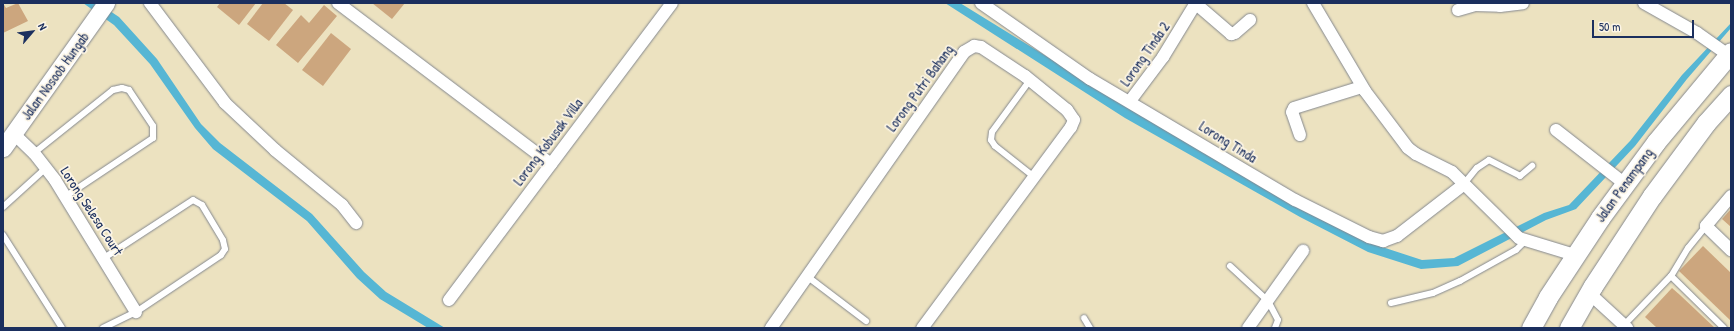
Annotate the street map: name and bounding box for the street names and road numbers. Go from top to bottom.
street label: Lorong Tinda 2 [1117,19,1173,89]
street label: Jalan Nosoob Hungab [18,29,92,123]
street label: Lorong Putri Bahang [883,41,957,135]
street label: Lorong Kobusak Villa [510,95,586,189]
street label: Lorong Tinda [1196,118,1260,166]
street label: Jalan Penampang [1592,145,1656,225]
street label: Lorong Selesa Court [57,164,127,258]

